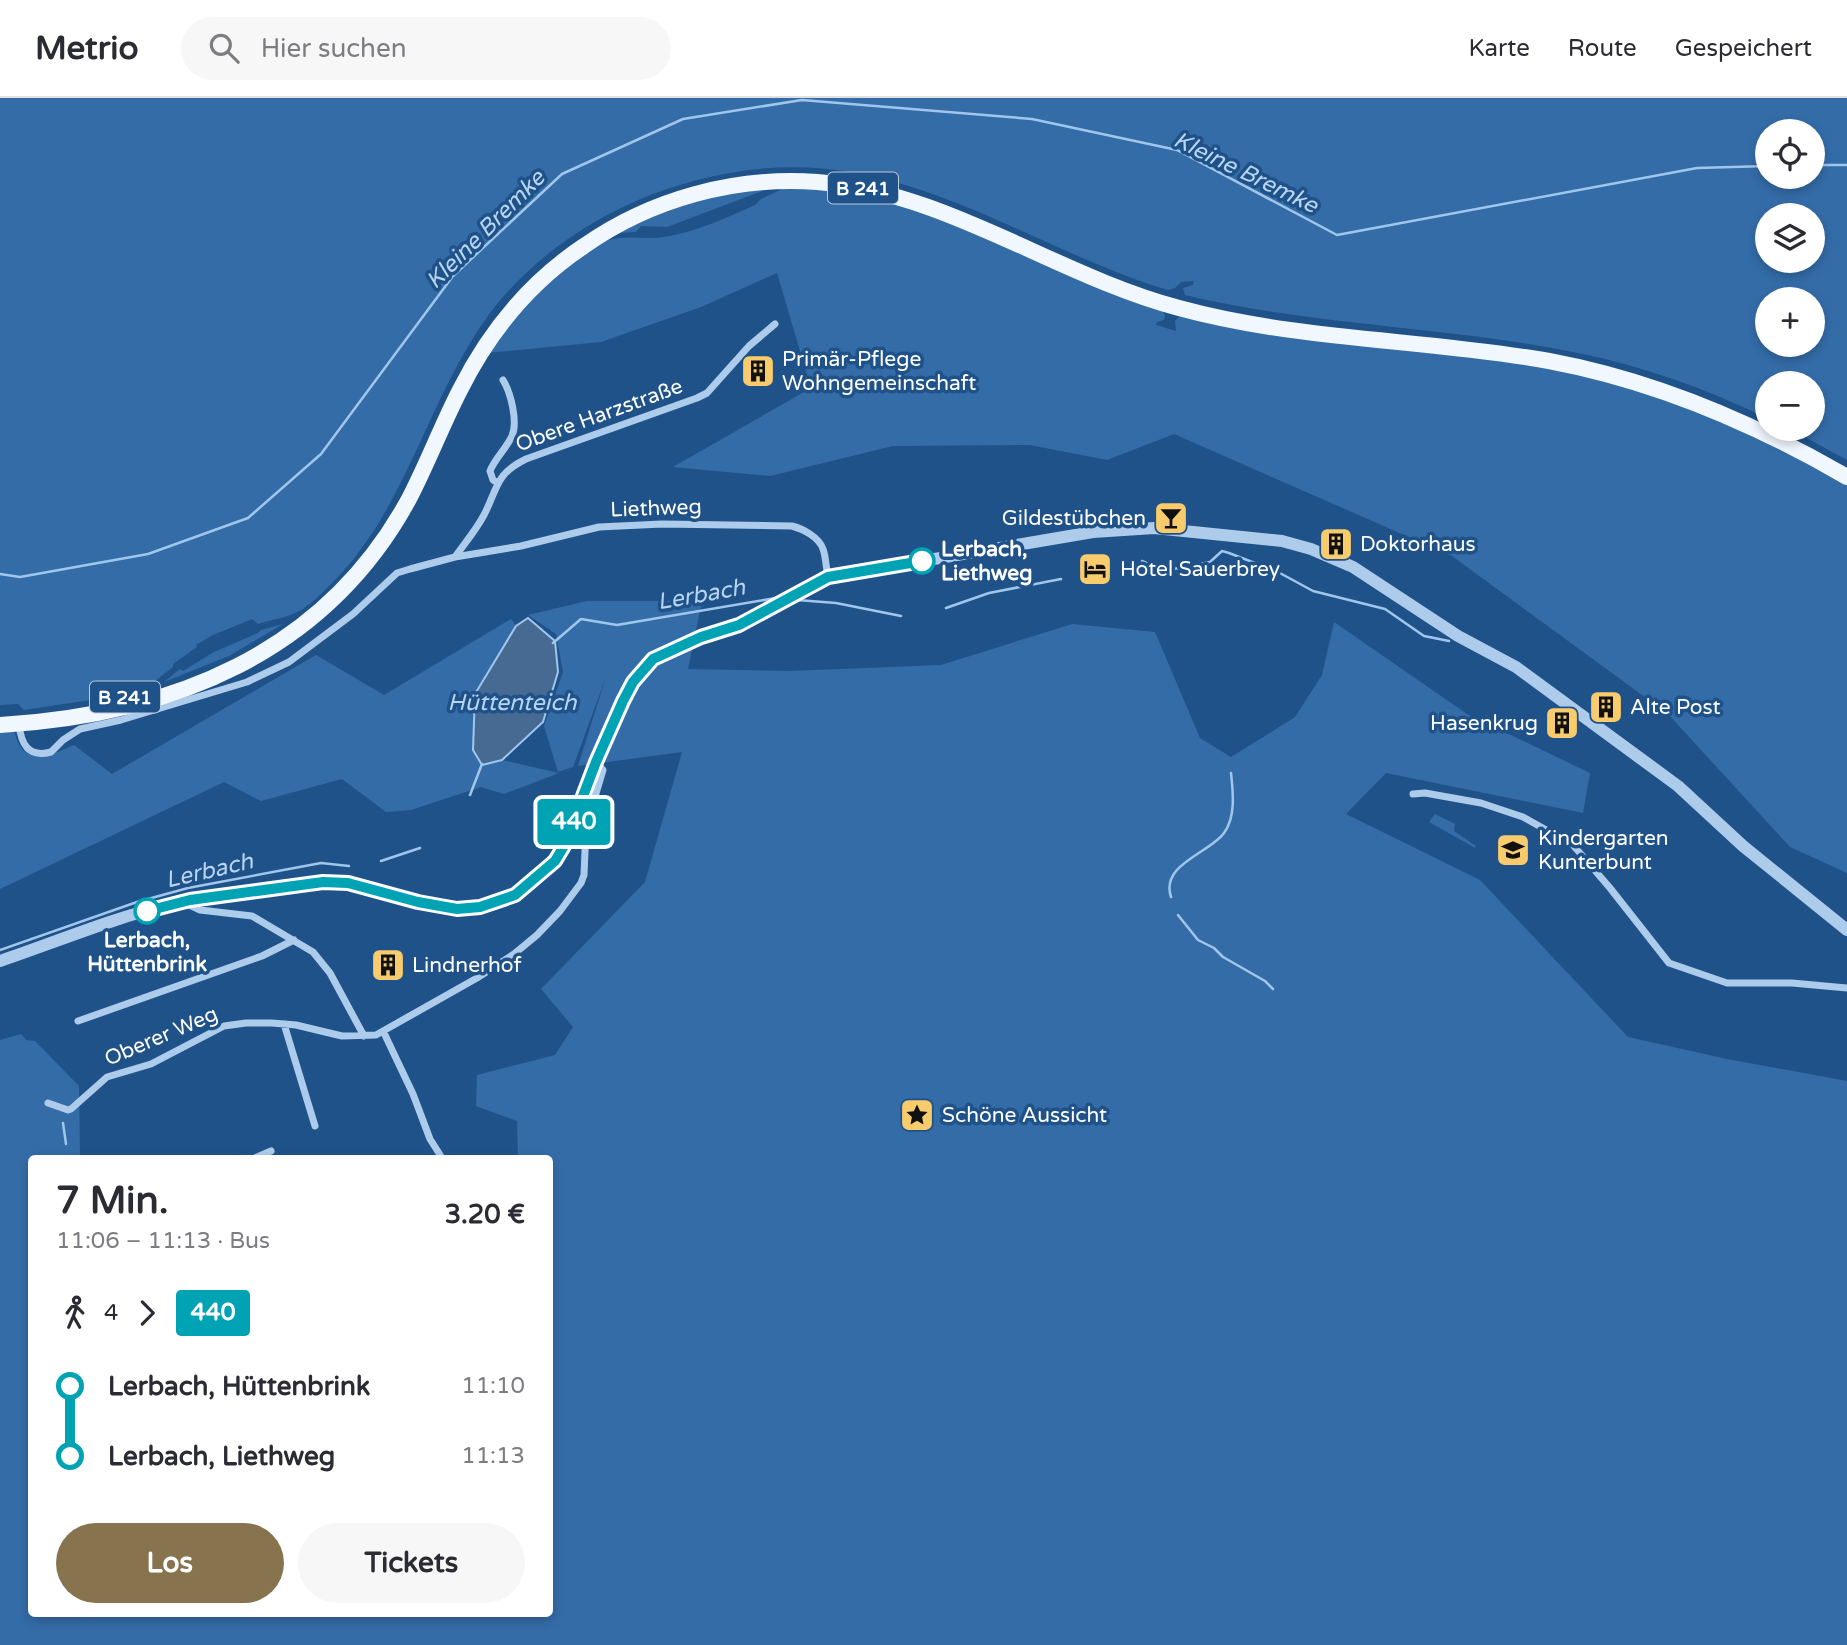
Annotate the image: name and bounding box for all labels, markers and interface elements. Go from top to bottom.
search box [181,17,671,80]
text: Metrio [35,29,139,68]
icon: search [205,29,243,67]
text: Hier suchen [261,33,406,64]
text: Karte [1468,34,1530,63]
text: Route [1568,34,1637,63]
text: Gespeichert [1675,34,1812,63]
map controls [1755,119,1825,441]
button: locate [1755,119,1825,189]
water label: Kleine Bremke [1169,126,1324,221]
water label: Kleine Bremke [420,163,552,295]
road number: B 241 [828,172,898,204]
button: layers [1755,203,1825,273]
button: + [1755,287,1825,357]
place label: Primär-Pflege Wohngemeinschaft [782,347,976,396]
building icon: Primär-Pflege Wohngemeinschaft [739,352,777,390]
button: − [1755,371,1825,441]
street label: Obere Harzstraße [512,374,686,457]
street label: Liethweg [610,494,702,523]
bar icon: Gildestübchen [1152,499,1190,537]
place label: Gildestübchen [1002,506,1146,531]
building icon: Doktorhaus [1317,525,1355,563]
place label: Doktorhaus [1360,532,1476,557]
place label: Lerbach, Liethweg [941,537,1032,586]
marker: Lerbach, Liethweg [909,548,935,574]
hotel icon: Hotel Sauerbrey [1076,550,1114,588]
place label: Hotel Sauerbrey [1120,557,1280,582]
water label: Lerbach [655,573,748,616]
road number: B 241 [90,682,160,712]
building icon: Alte Post [1587,688,1625,726]
water label: Hüttenteich [448,689,577,717]
place label: Alte Post [1630,695,1721,720]
building icon: Hasenkrug [1543,704,1581,742]
place label: Hasenkrug [1430,711,1538,736]
line badge: 440 [534,799,614,845]
text: 440 [551,807,597,836]
place label: Kindergarten Kunterbunt [1538,826,1669,875]
school or university icon: Kindergarten Kunterbunt [1494,831,1532,869]
water label: Lerbach [163,847,257,895]
marker: Lerbach, Hüttenbrink [134,898,160,924]
place label: Lerbach, Hüttenbrink [87,928,207,977]
building icon: Lindnerhof [369,946,407,984]
place label: Lindnerhof [412,953,522,978]
street label: Oberer Weg [101,1001,222,1072]
place icon: Schöne Aussicht [898,1096,936,1134]
place label: Schöne Aussicht [942,1103,1107,1128]
text: 7 Min. [56,1178,169,1224]
text: 3.20 € [445,1199,525,1230]
text: 11:06 – 11:13 · Bus [56,1227,270,1255]
icon: walk [56,1294,94,1332]
icon: forward [128,1294,166,1332]
text: 440 [190,1298,236,1327]
text: 4 [104,1299,118,1327]
text: Lerbach, Hüttenbrink [108,1371,370,1402]
text: 11:10 [461,1372,525,1400]
text: Lerbach, Liethweg [108,1441,335,1472]
text: 11:13 [461,1442,525,1470]
button: Los [56,1523,284,1603]
button: Tickets [298,1523,525,1603]

